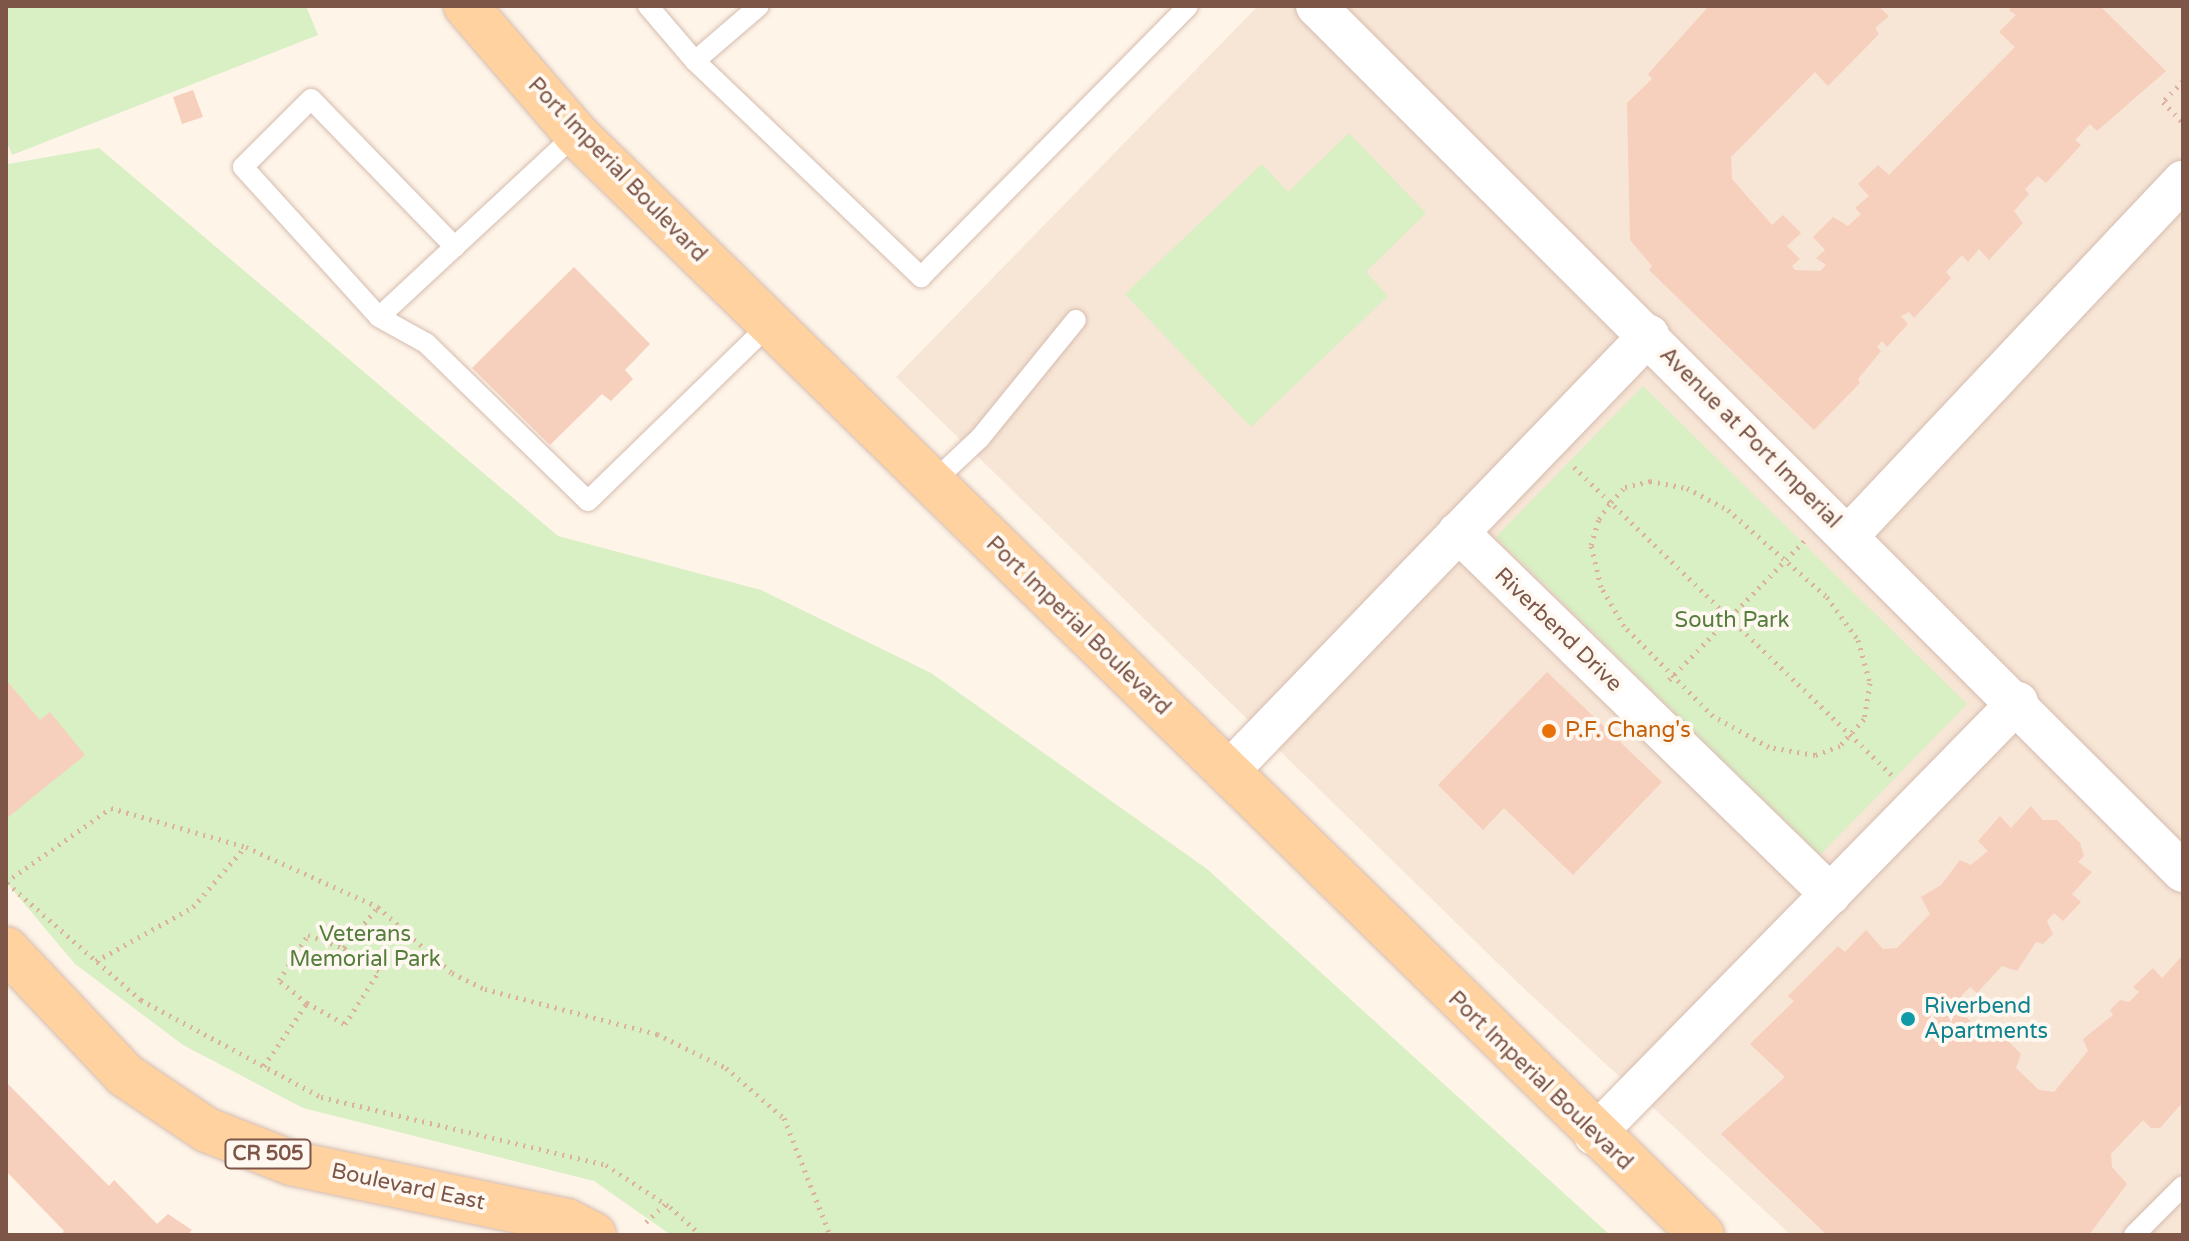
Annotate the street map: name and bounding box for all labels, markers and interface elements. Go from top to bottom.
street label: Port Imperial Boulevard [522,72,712,268]
street label: Avenue at Port Imperial [1654,342,1846,534]
street label: Port Imperial Boulevard [980,531,1176,721]
street label: Riverbend Drive [1489,562,1627,698]
park label: South Park [1675,608,1789,634]
place label: P.F. Chang's [1565,718,1691,744]
marker: P.F. Chang's [1540,722,1558,740]
park label: Veterans Memorial Park [289,921,441,972]
street label: Port Imperial Boulevard [1442,986,1638,1176]
place label: Riverbend Apartments [1924,993,2048,1044]
marker: Riverbend Apartments [1899,1010,1917,1028]
road number: CR 505 [224,1138,312,1170]
street label: Boulevard East [329,1158,487,1216]

